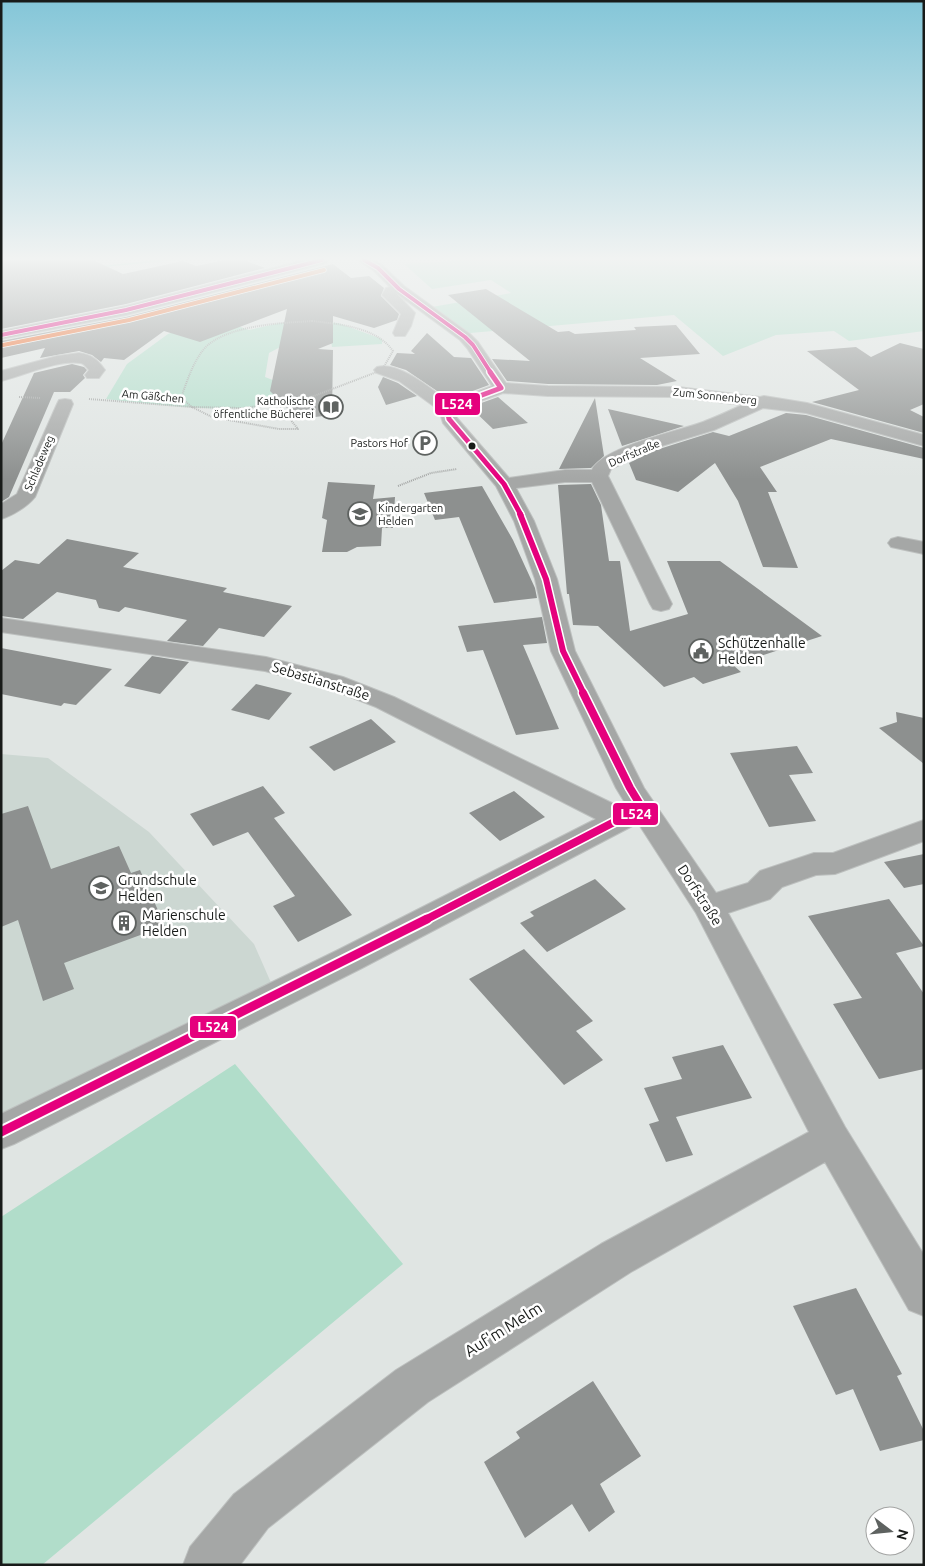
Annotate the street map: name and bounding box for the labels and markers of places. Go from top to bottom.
library icon: Katholische öffentliche Bücherei [318,394,344,420]
place label: Katholische öffentliche Bücherei [213,395,314,420]
parking icon: Pastors Hof [412,430,438,456]
place label: Pastors Hof [351,437,409,449]
unlabelled marker [467,441,477,451]
school or university icon: Kindergarten Helden [347,501,373,527]
place label: Kindergarten Helden [378,502,443,527]
place label: Schützenhalle Helden [718,635,806,667]
public building icon: Schützenhalle Helden [688,638,714,664]
place label: Grundschule Helden [118,872,197,904]
school or university icon: Grundschule Helden [88,875,114,901]
place label: Marienschule Helden [142,907,226,939]
building icon: Marienschule Helden [111,910,137,936]

